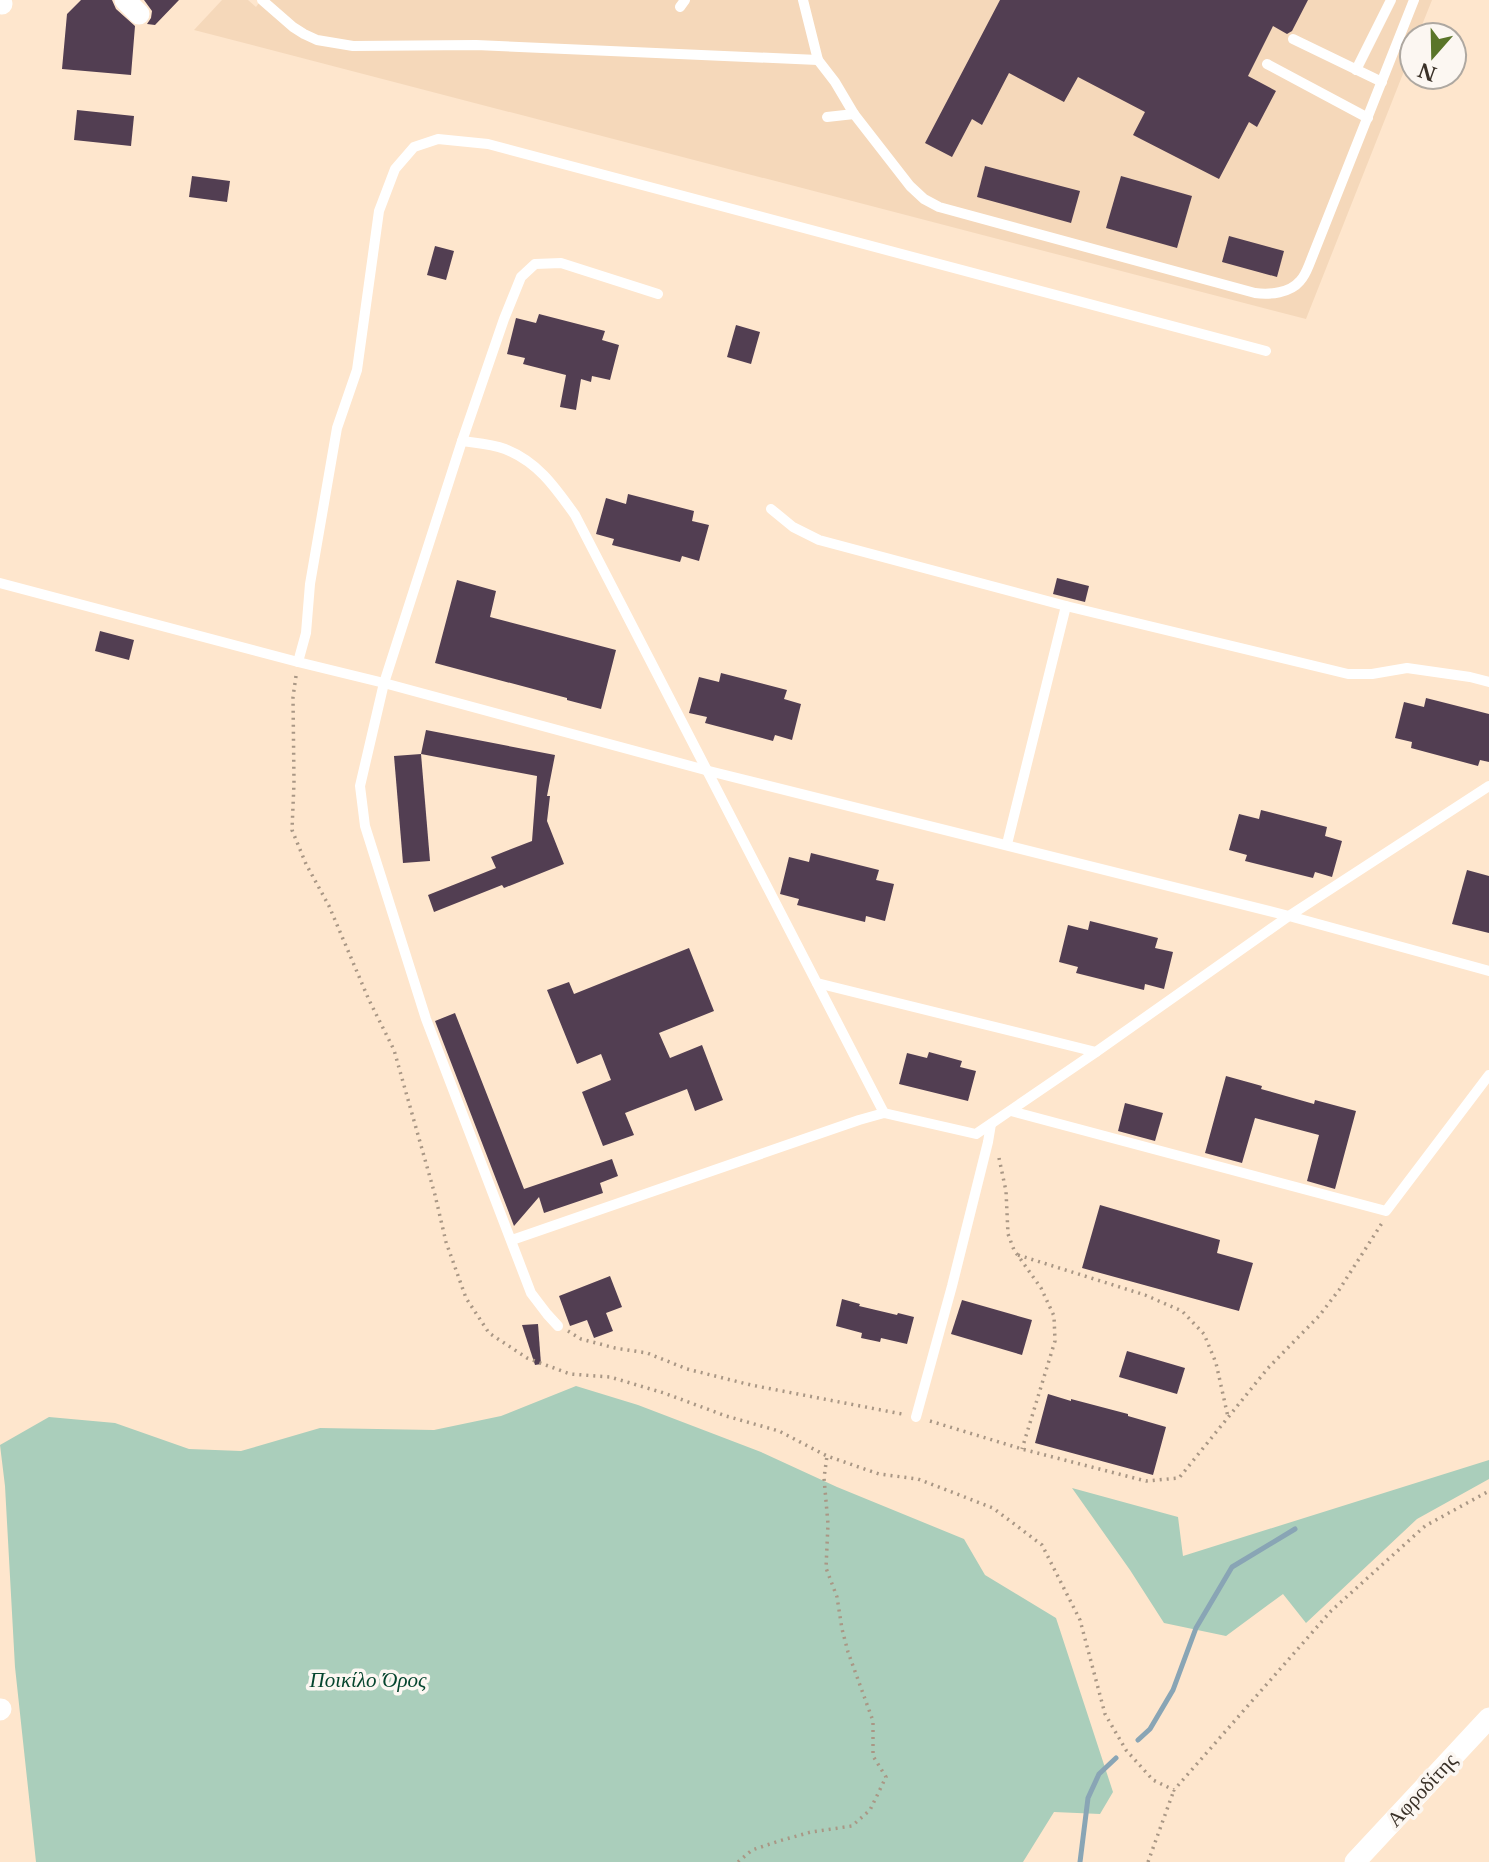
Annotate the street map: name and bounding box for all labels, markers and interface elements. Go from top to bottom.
north arrow [1398,21,1468,91]
text: N [1415,58,1440,85]
park label: Ποικίλο Όρος [308,1667,427,1693]
street label: Αφροδίτης [1381,1747,1463,1832]

